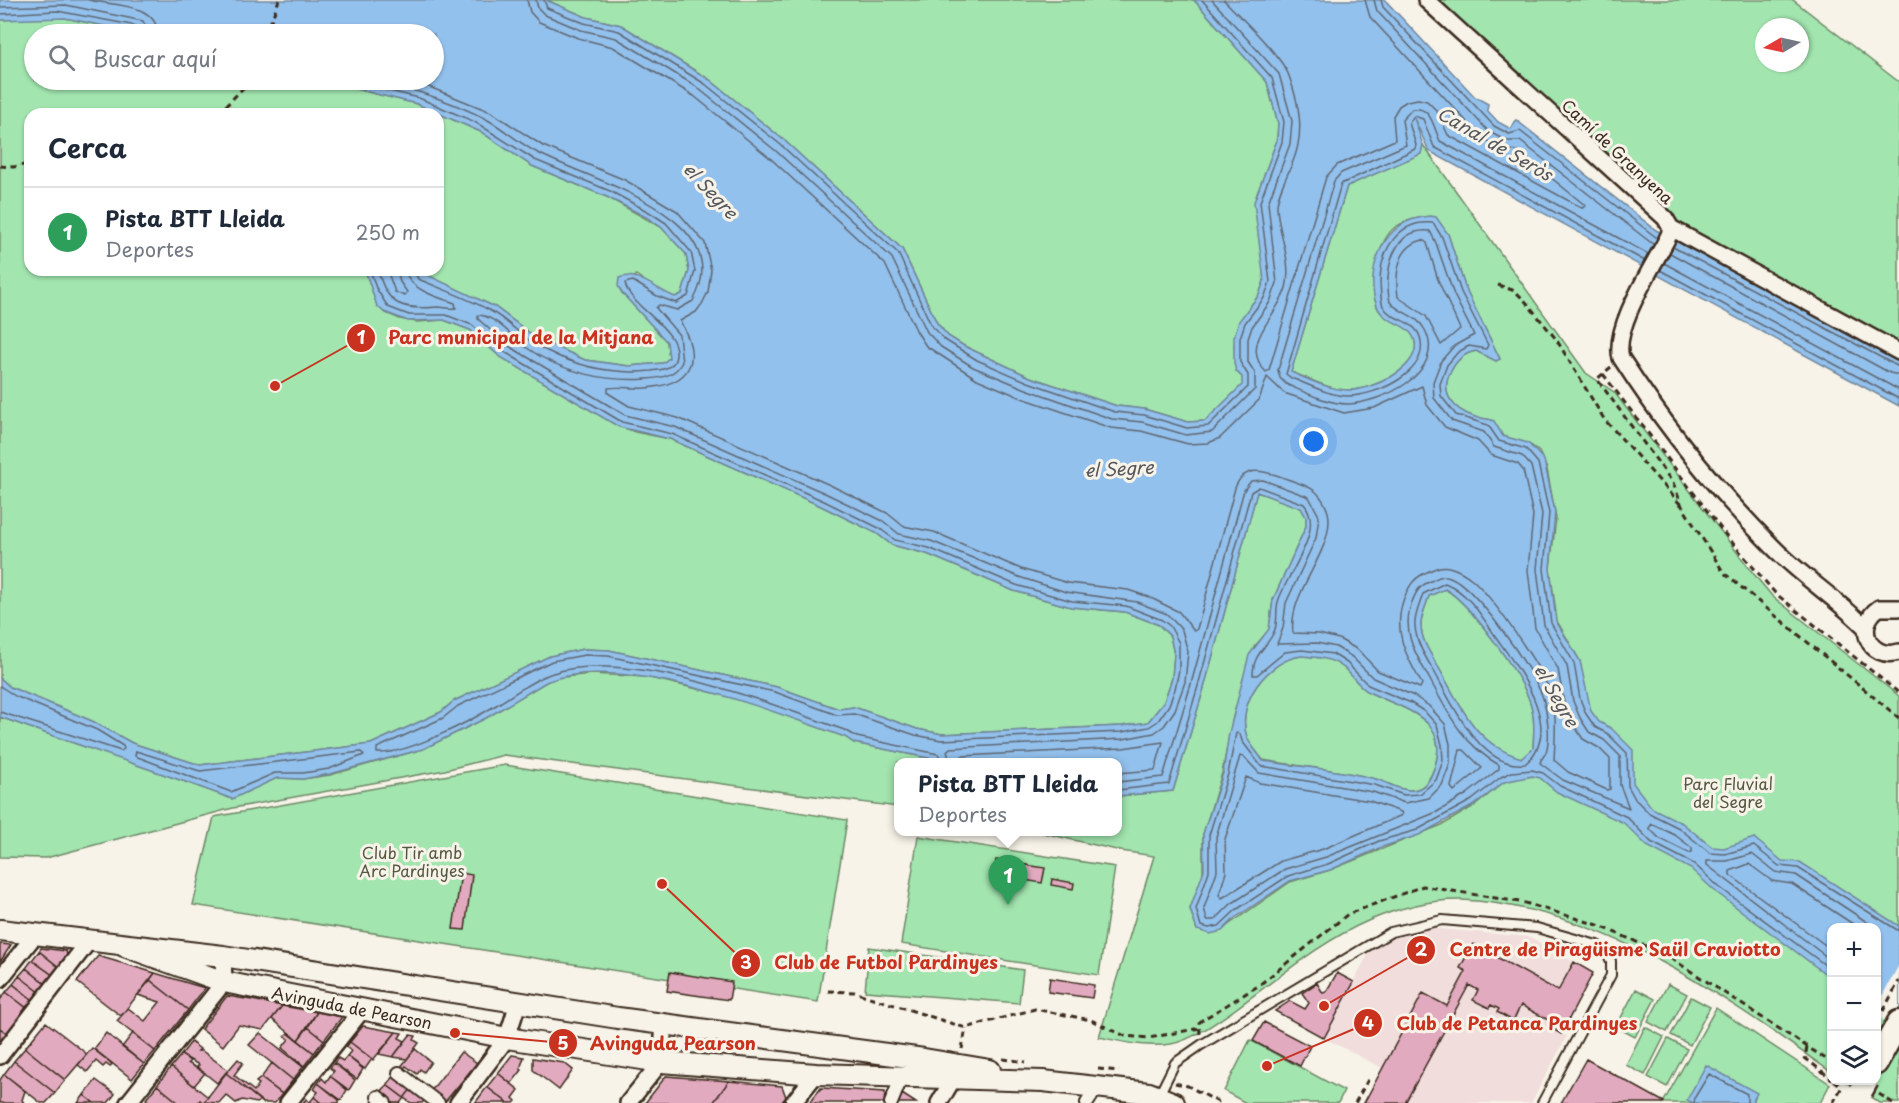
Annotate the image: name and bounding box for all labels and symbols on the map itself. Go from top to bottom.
north arrow [1755,18,1809,72]
street label: Camí de Granyena [1557,93,1680,210]
water label: Canal de Seròs [1432,99,1559,188]
water label: el Segre [678,156,745,225]
callout: Parc municipal de la Mitjana [346,320,665,356]
text: 1 [357,323,366,350]
text: Parc municipal de la Mitjana [388,323,654,350]
your location [1299,427,1328,456]
water label: el Segre [1084,453,1156,483]
water label: el Segre [1528,658,1587,733]
park label: Parc Fluvial del Segre [1683,771,1773,813]
park label: Club Tir amb Arc Pardinyes [359,840,465,882]
pin: 1 [988,856,1028,905]
callout: Centre de Piragüisme Saül Craviotto [1406,932,1794,968]
text: 2 [1415,935,1428,962]
text: Centre de Piragüisme Saül Craviotto [1449,935,1781,962]
callout: Club de Futbol Pardinyes [731,945,1010,981]
text: 3 [740,948,752,975]
text: Club de Futbol Pardinyes [774,948,998,975]
street label: Avinguda de Pearson [270,980,434,1034]
callout: Club de Petanca Pardinyes [1353,1005,1650,1041]
text: 4 [1362,1009,1374,1036]
text: Club de Petanca Pardinyes [1397,1009,1638,1036]
callout: Avinguda Pearson [548,1025,767,1061]
text: 5 [557,1029,569,1056]
text: Avinguda Pearson [590,1029,756,1056]

